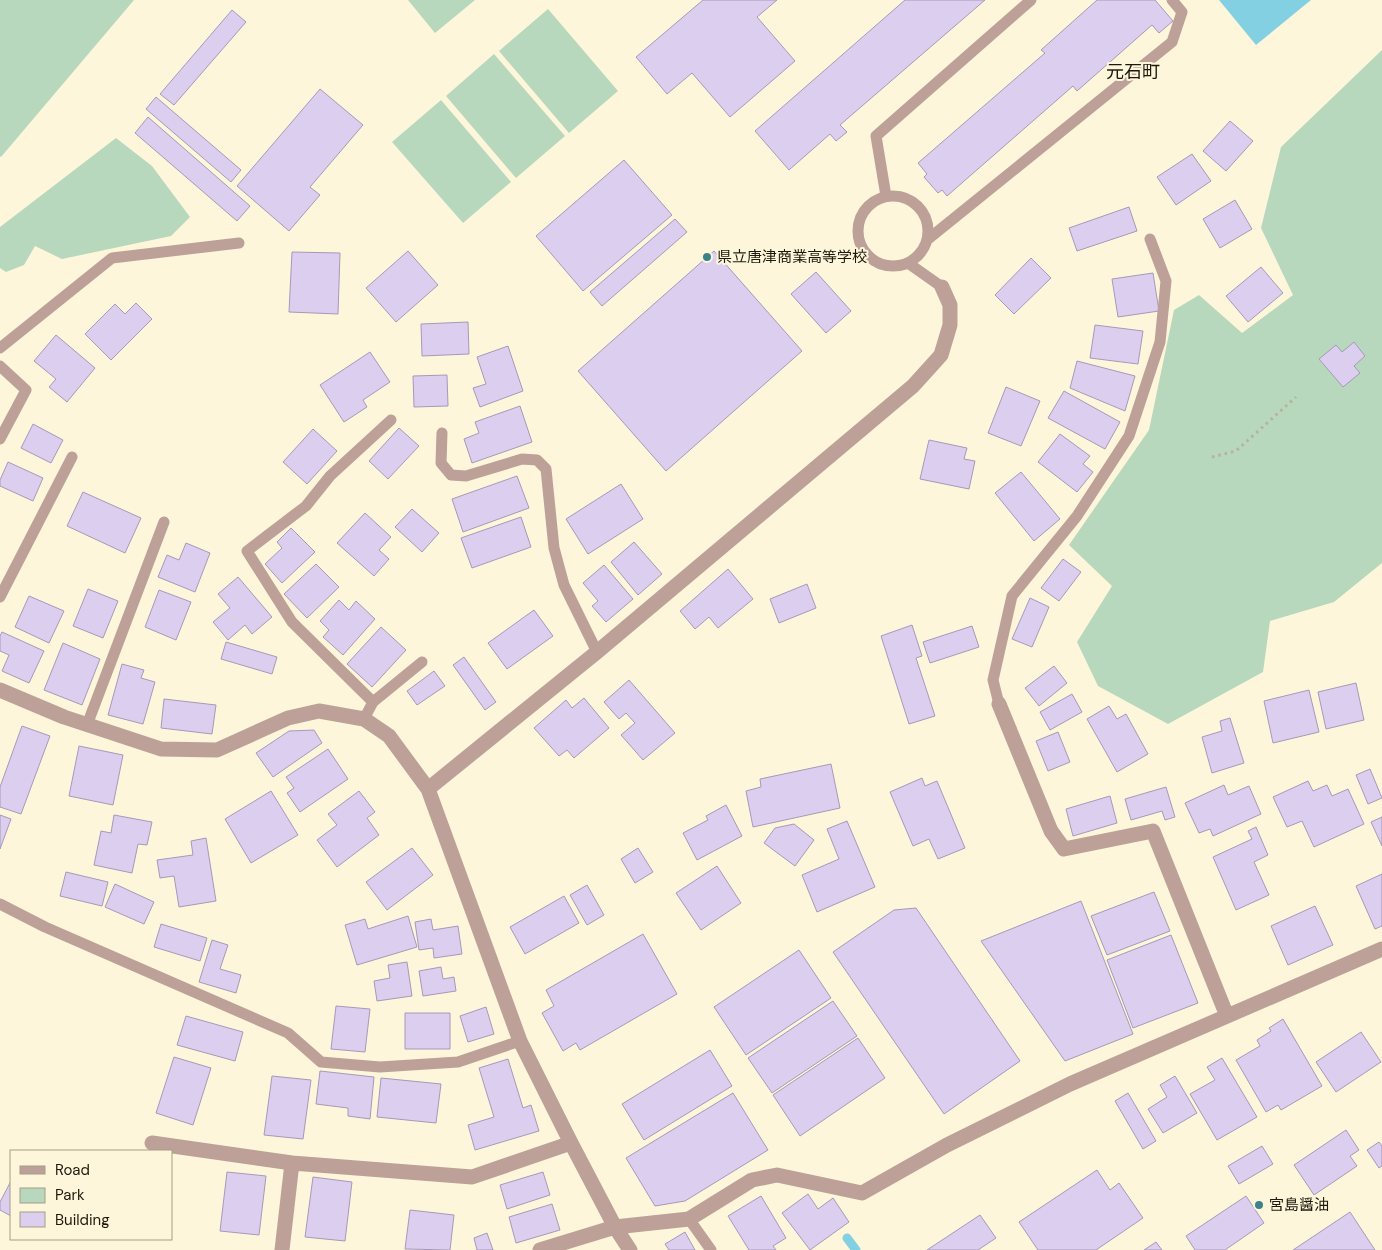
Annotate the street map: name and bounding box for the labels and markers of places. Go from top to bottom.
place label: 県立唐津商業高等学校 [717,247,867,267]
marker: 県立唐津商業高等学校 [701,251,713,263]
place label: 宮島醤油 [1269,1195,1329,1215]
marker: 宮島醤油 [1253,1199,1265,1211]

